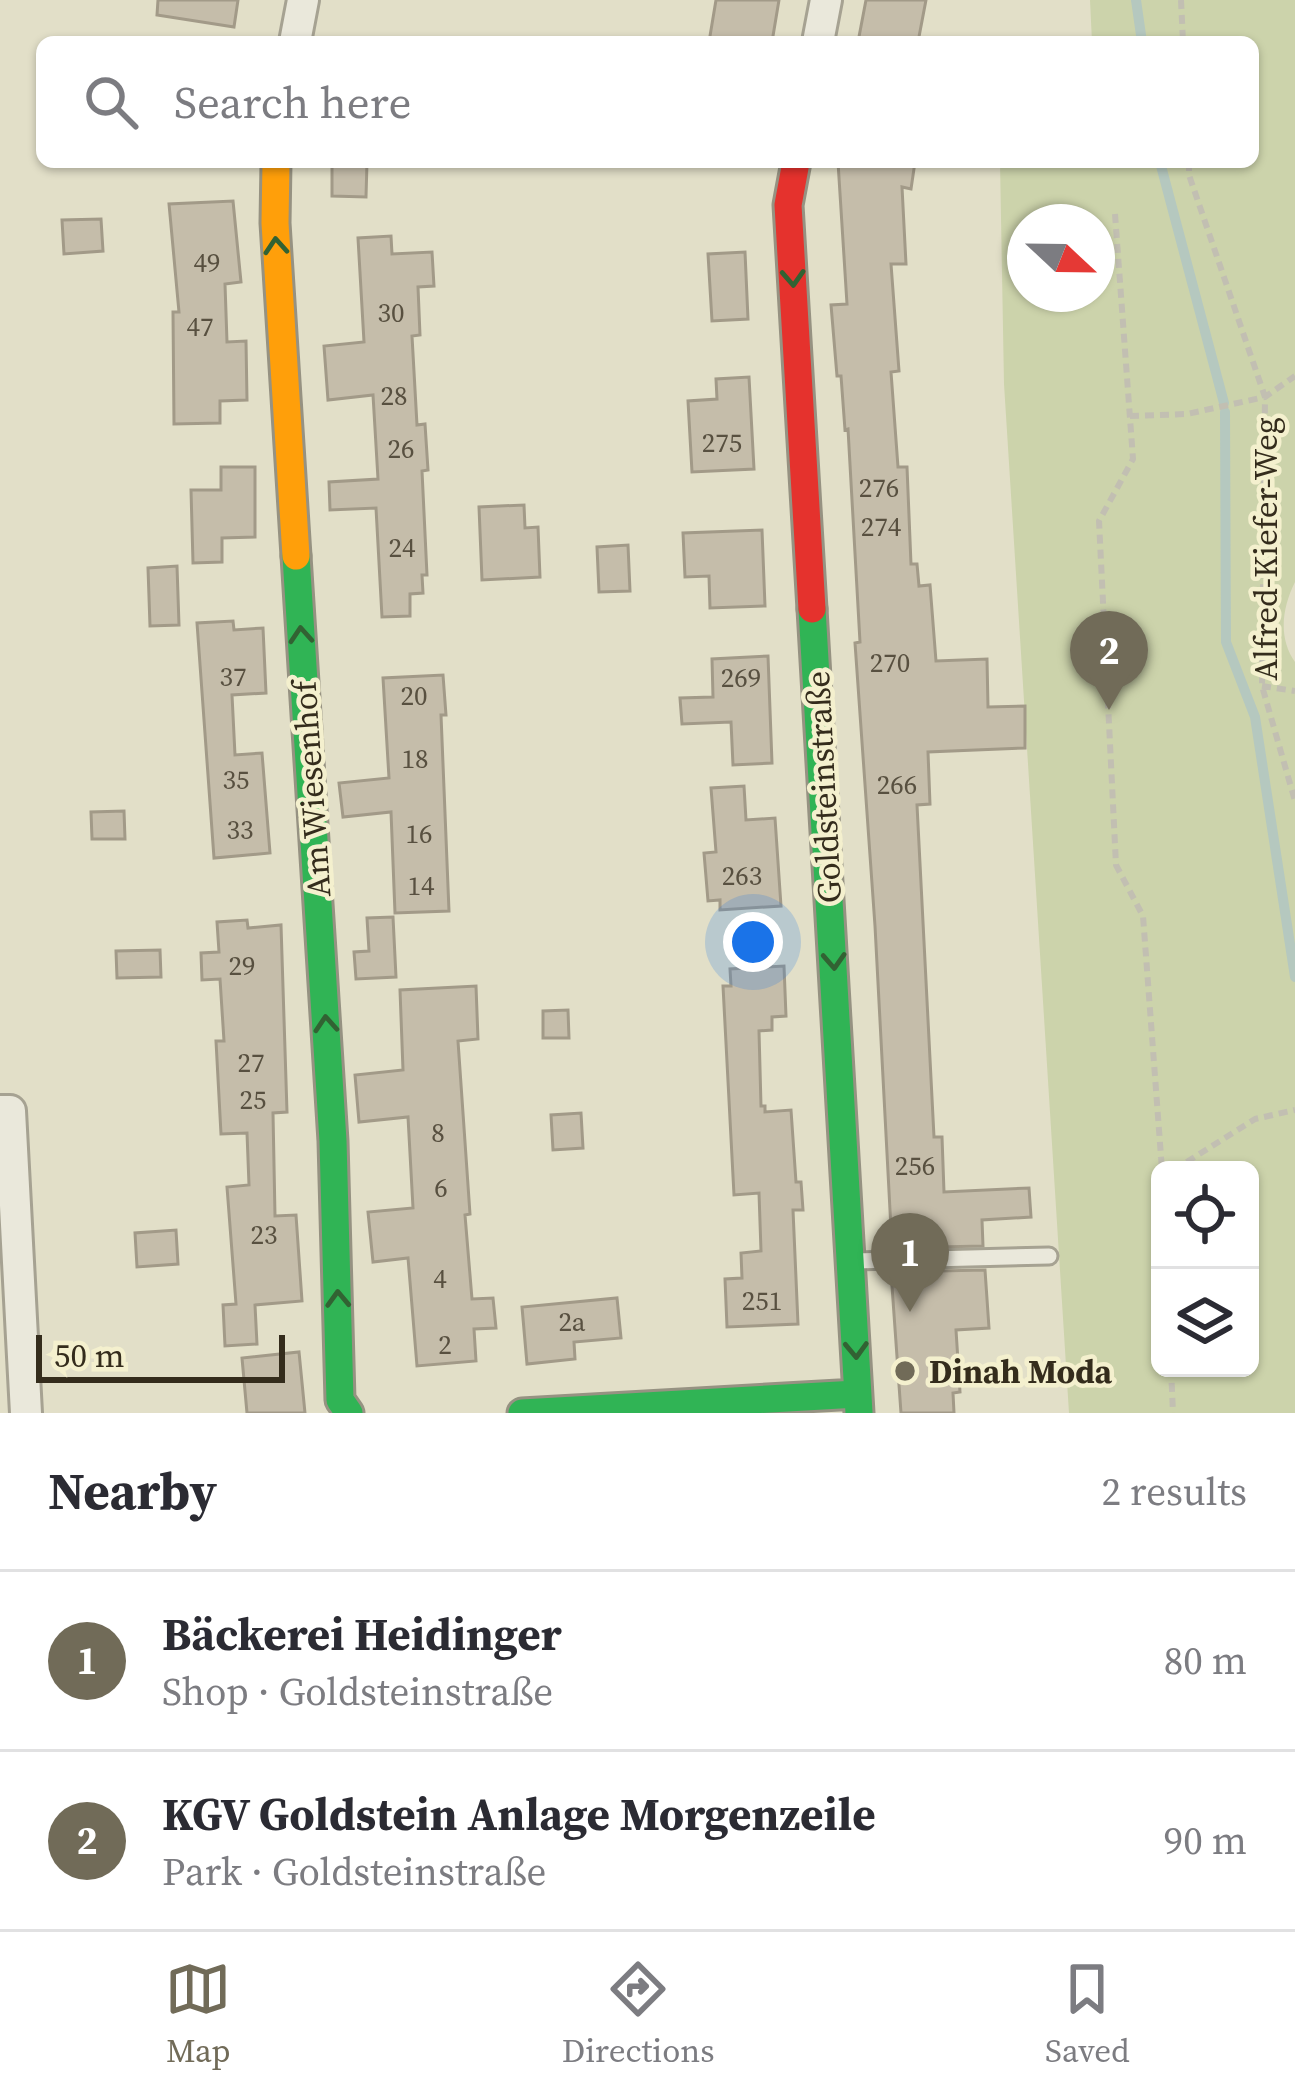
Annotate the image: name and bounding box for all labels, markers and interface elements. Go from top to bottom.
search box [36,36,1259,168]
icon: search [78,69,144,135]
text: Search here [174,71,411,133]
north arrow [1007,204,1115,312]
one-way arrow [263,236,289,255]
house number: 49 [194,244,221,281]
one-way arrow [779,269,805,288]
house number: 30 [378,294,405,331]
house number: 47 [187,308,214,345]
house number: 28 [381,377,408,414]
street label: Alfred-Kiefer-Weg [1243,417,1288,681]
house number: 275 [702,424,742,461]
house number: 26 [388,430,415,467]
house number: 276 [859,469,899,506]
house number: 274 [861,508,902,545]
house number: 24 [389,529,416,566]
pin: 2 [1070,611,1148,710]
one-way arrow [288,625,314,644]
house number: 270 [870,644,910,681]
house number: 37 [220,658,247,695]
house number: 269 [721,659,761,696]
street label: Goldsteinstraße [795,670,852,904]
street label: Am Wiesenhof [281,676,342,899]
house number: 20 [401,677,428,714]
house number: 18 [402,740,429,777]
house number: 35 [223,761,250,798]
house number: 266 [877,766,917,803]
house number: 33 [227,811,254,848]
house number: 16 [406,815,433,852]
house number: 263 [722,857,762,894]
house number: 14 [408,867,435,904]
your location [723,912,783,972]
house number: 29 [229,947,256,984]
one-way arrow [820,952,846,971]
one-way arrow [313,1014,339,1033]
house number: 27 [238,1044,265,1081]
house number: 25 [240,1081,267,1118]
house number: 8 [431,1114,445,1151]
house number: 256 [895,1147,935,1184]
map controls [1151,1161,1259,1377]
button: locate [1151,1161,1259,1269]
house number: 6 [434,1169,448,1206]
pin: 1 [871,1213,949,1312]
house number: 23 [251,1216,278,1253]
house number: 4 [433,1260,447,1297]
button: layers [1151,1269,1259,1377]
house number: 251 [742,1282,782,1319]
one-way arrow [325,1289,351,1308]
house number: 2a [558,1303,586,1340]
house number: 2 [438,1326,452,1363]
scale bar [36,1329,285,1382]
text: 50 m [54,1333,124,1378]
one-way arrow [842,1341,868,1360]
place label: Dinah Moda [929,1349,1113,1394]
marker: Dinah Moda [892,1358,918,1384]
text: Nearby [48,1456,217,1526]
text: 2 results [1102,1465,1247,1518]
text: Bäckerei Heidinger [162,1603,562,1665]
text: 1 [76,1634,98,1687]
text: 80 m [1164,1634,1247,1687]
text: Shop · Goldsteinstraße [162,1665,553,1718]
text: KGV Goldstein Anlage Morgenzeile [162,1783,876,1845]
text: 2 [76,1814,98,1867]
text: 90 m [1164,1814,1247,1867]
text: Park · Goldsteinstraße [162,1845,547,1898]
tab: Map [165,1956,231,2073]
tab: Directions [562,1956,715,2073]
tab: Saved [1045,1956,1130,2073]

